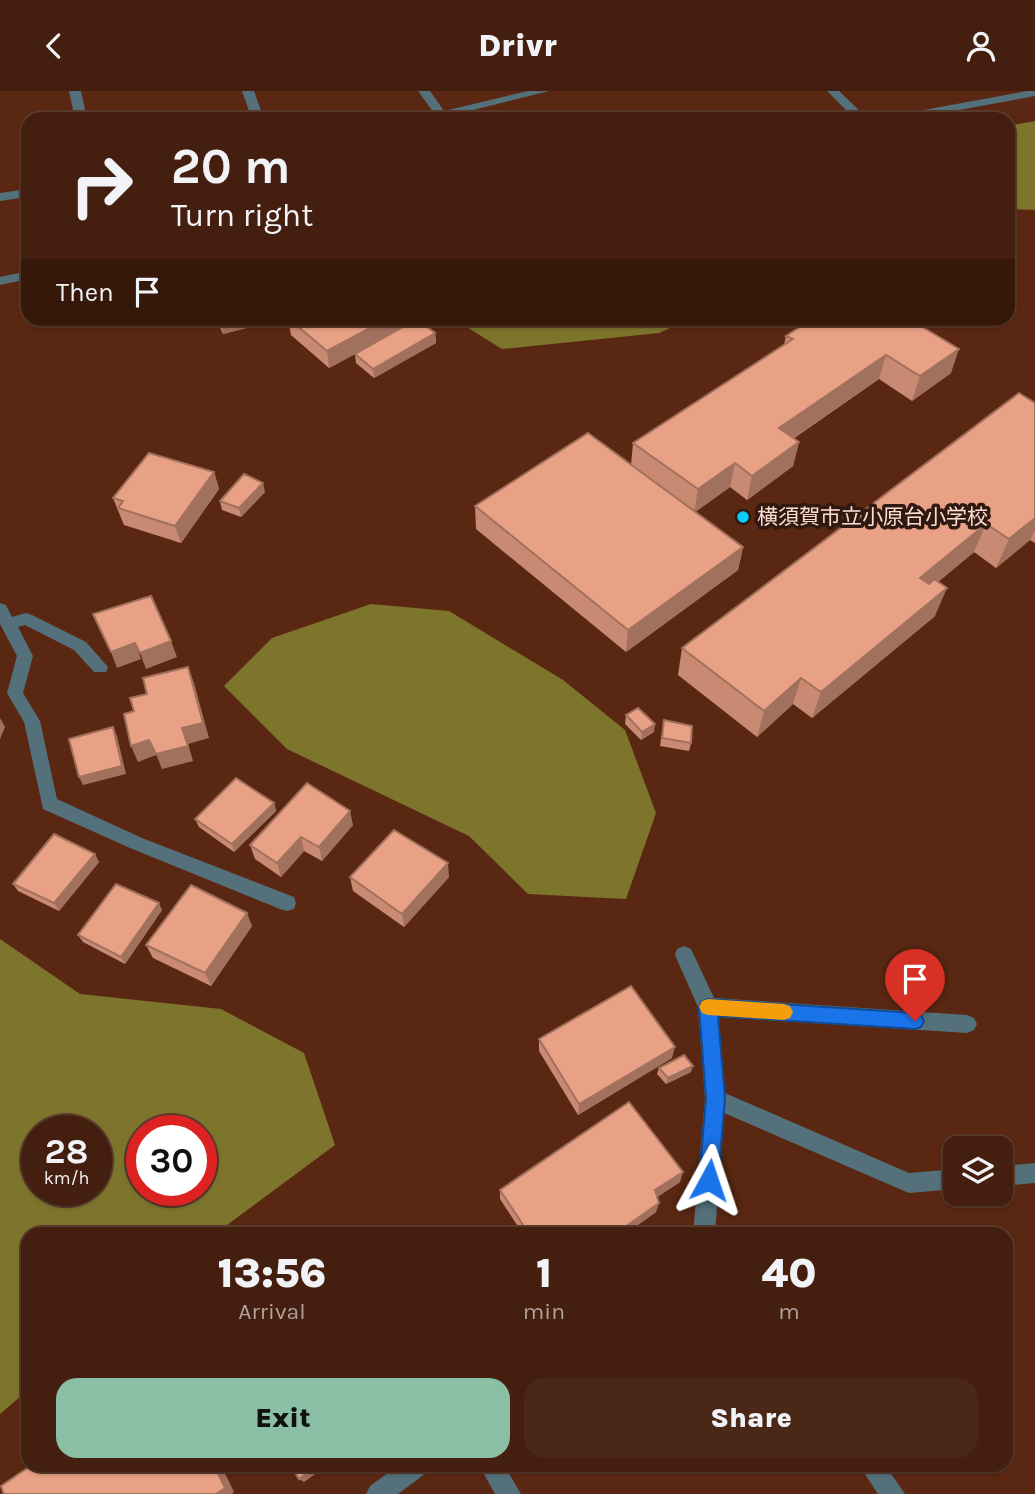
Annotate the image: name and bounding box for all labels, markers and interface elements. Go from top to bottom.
icon: back [35,27,73,65]
text: Drivr [478,27,557,64]
icon: person [962,27,1000,65]
text: 20 m [171,138,291,195]
icon: right [56,140,147,231]
text: Turn right [171,197,313,234]
icon: arrive [128,273,166,311]
text: Then [56,277,114,308]
place label: 横須賀市立小原台小学校 [757,505,988,529]
marker: 横須賀市立小原台小学校 [735,509,751,525]
pin [885,949,945,1021]
icon: arrive [896,960,934,998]
speed limit sign: 30 [126,1115,217,1206]
text: 28 [45,1131,88,1172]
map controls [943,1136,1013,1206]
button: layers [943,1136,1013,1206]
position arrow [672,1143,746,1217]
text: km/h [44,1167,89,1189]
text: 13:56 [217,1248,326,1298]
text: 1 [536,1248,552,1298]
text: 40 [762,1248,816,1298]
text: Arrival [238,1298,306,1325]
text: min [523,1298,565,1325]
text: m [778,1298,800,1325]
button: Exit [56,1378,510,1458]
button: Share [524,1378,978,1458]

